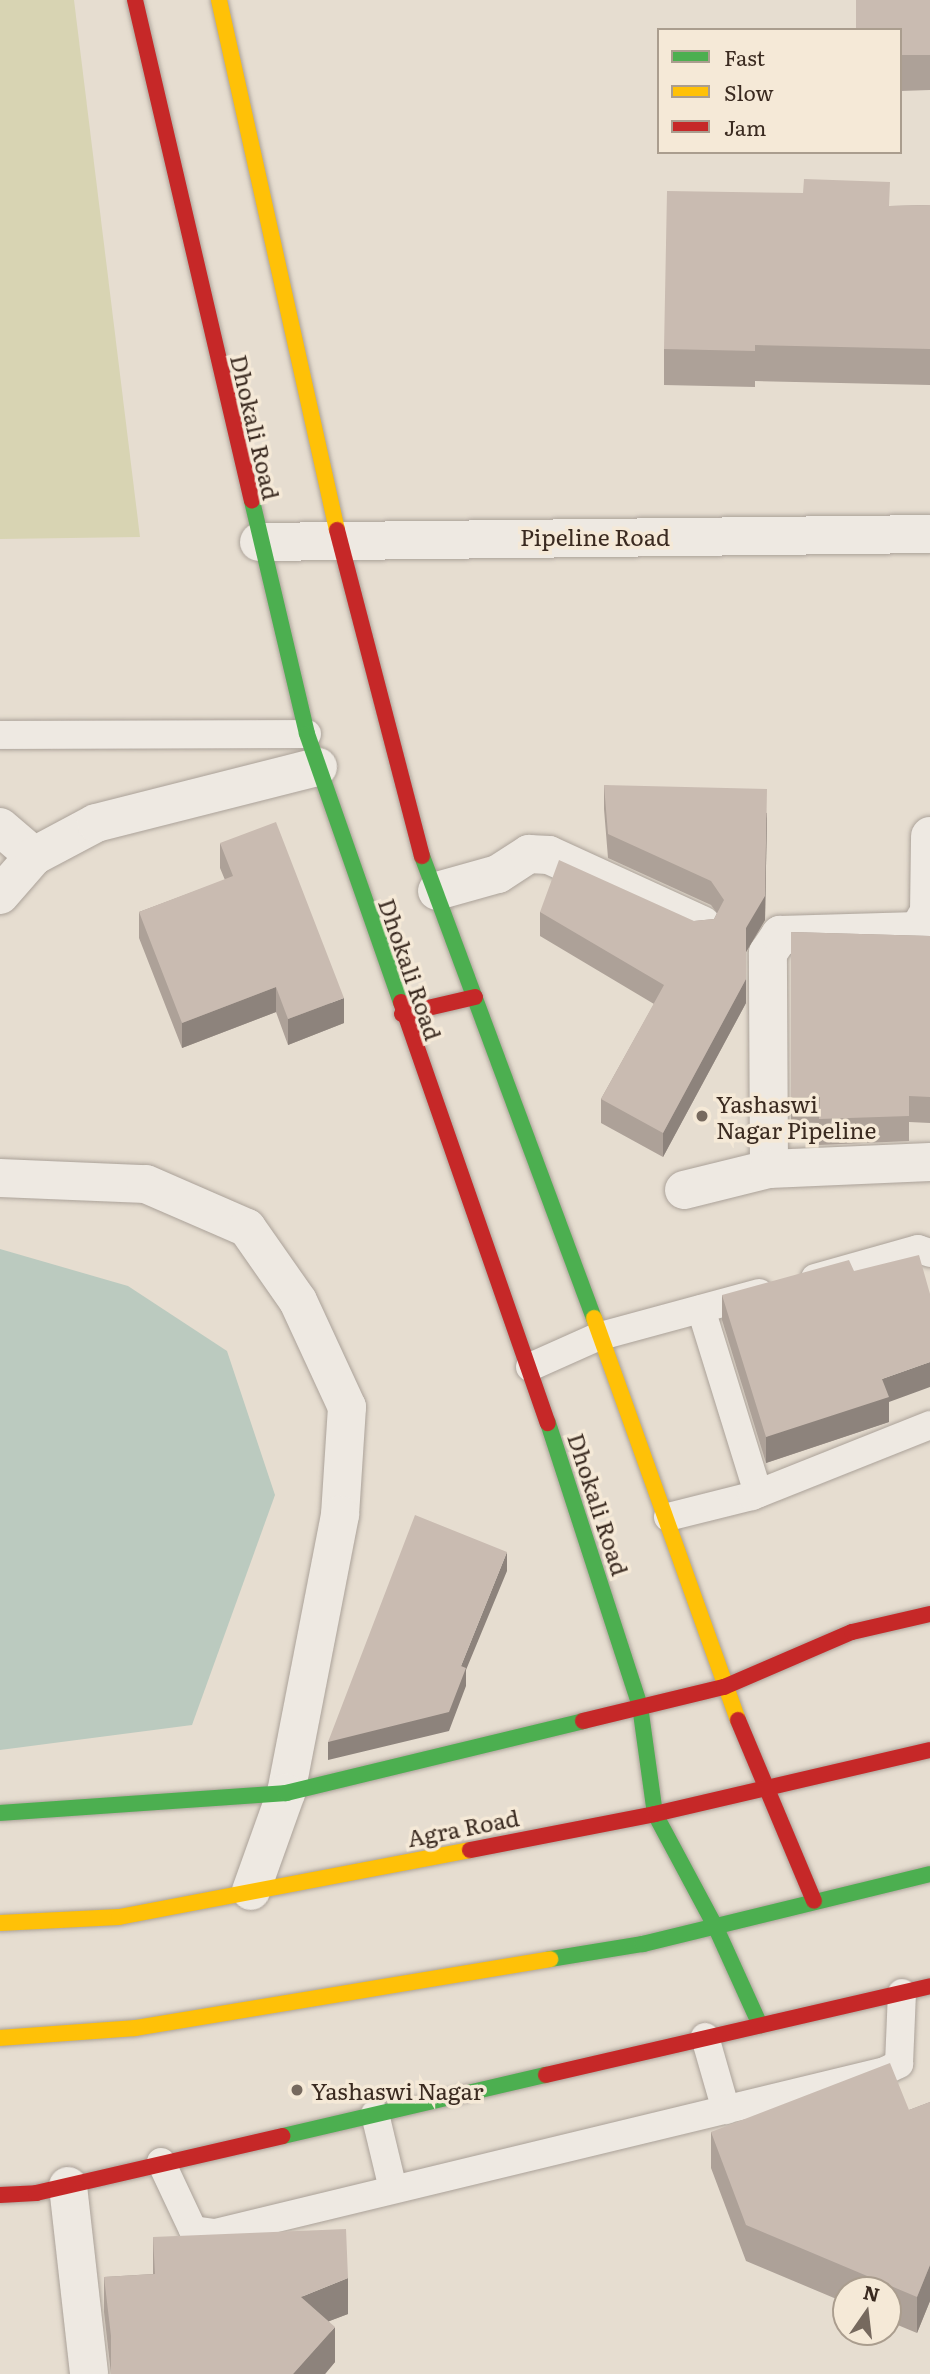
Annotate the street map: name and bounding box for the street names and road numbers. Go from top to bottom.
street label: Dhokali Road [226,352,286,502]
street label: Pipeline Road [520,522,670,550]
street label: Dhokali Road [374,895,448,1043]
street label: Dhokali Road [563,1429,635,1579]
street label: Agra Road [405,1803,521,1851]

